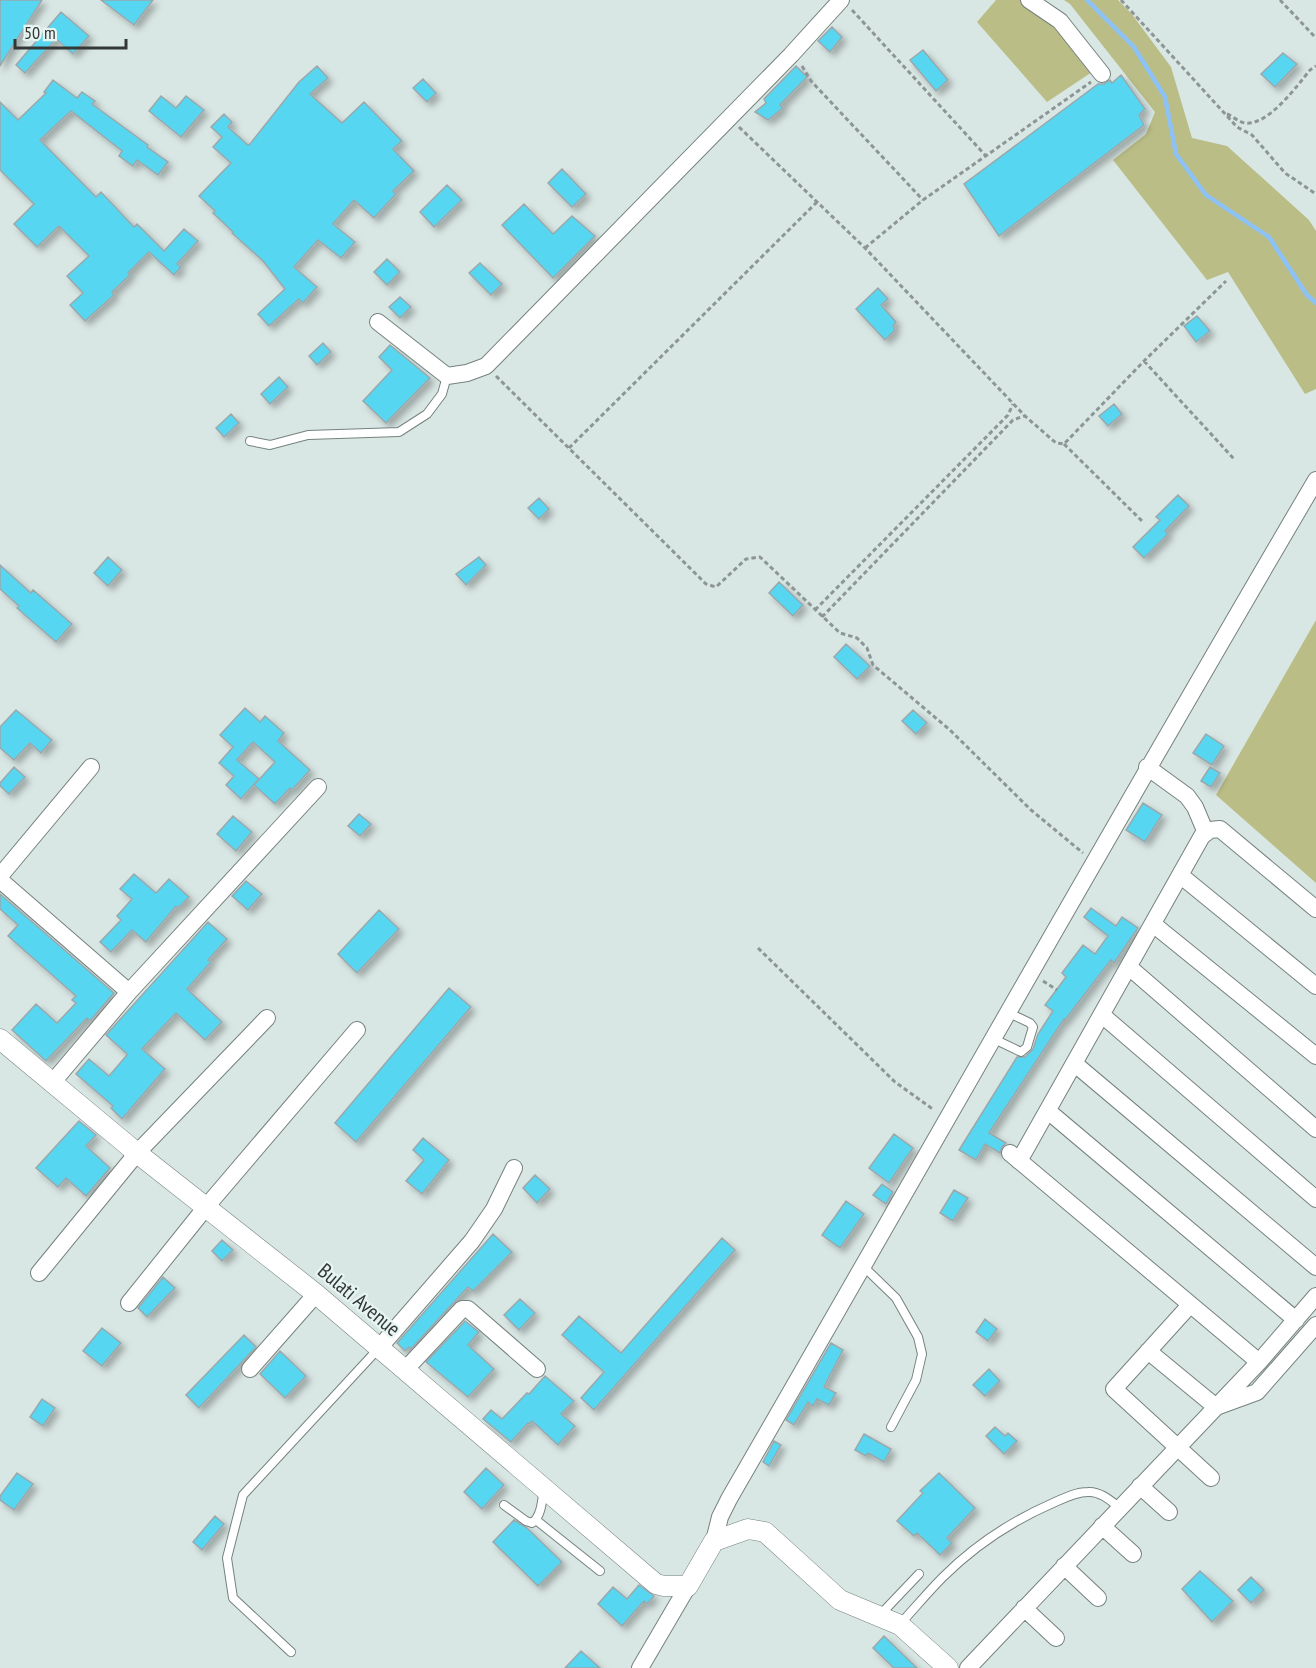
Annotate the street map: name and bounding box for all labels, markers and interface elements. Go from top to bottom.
scale bar [15,12,126,50]
text: 50 m [24,21,56,44]
street label: Bulati Avenue [312,1257,406,1342]

